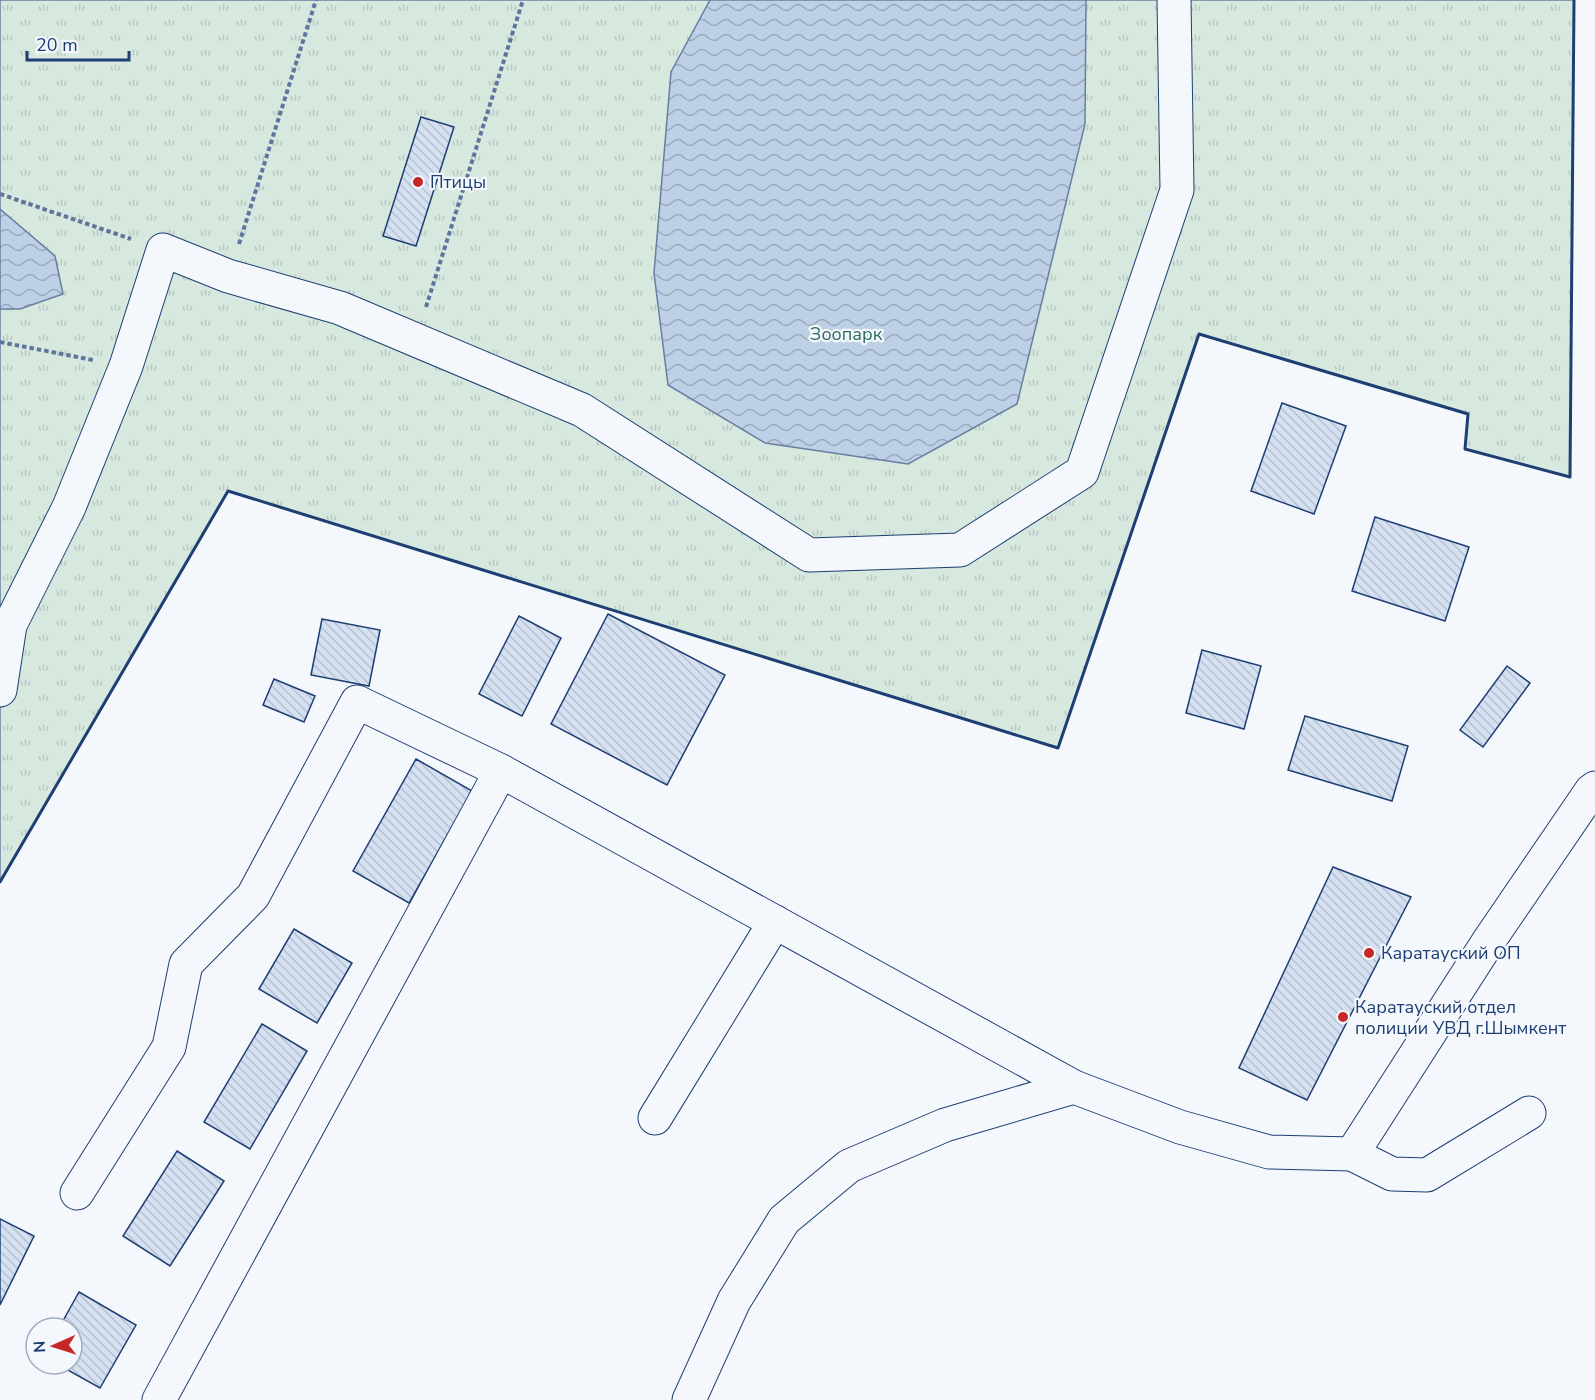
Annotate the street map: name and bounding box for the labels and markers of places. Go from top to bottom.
place label: Птицы [430,170,486,194]
marker: Птицы [411,175,425,189]
place label: Каратауский ОП [1381,941,1521,965]
marker: Каратауский ОП [1362,946,1376,960]
place label: Каратауский отдел полиции УВД г.Шымкент [1355,995,1566,1040]
marker: Каратауский отдел полиции УВД г.Шымкент [1336,1010,1350,1024]

